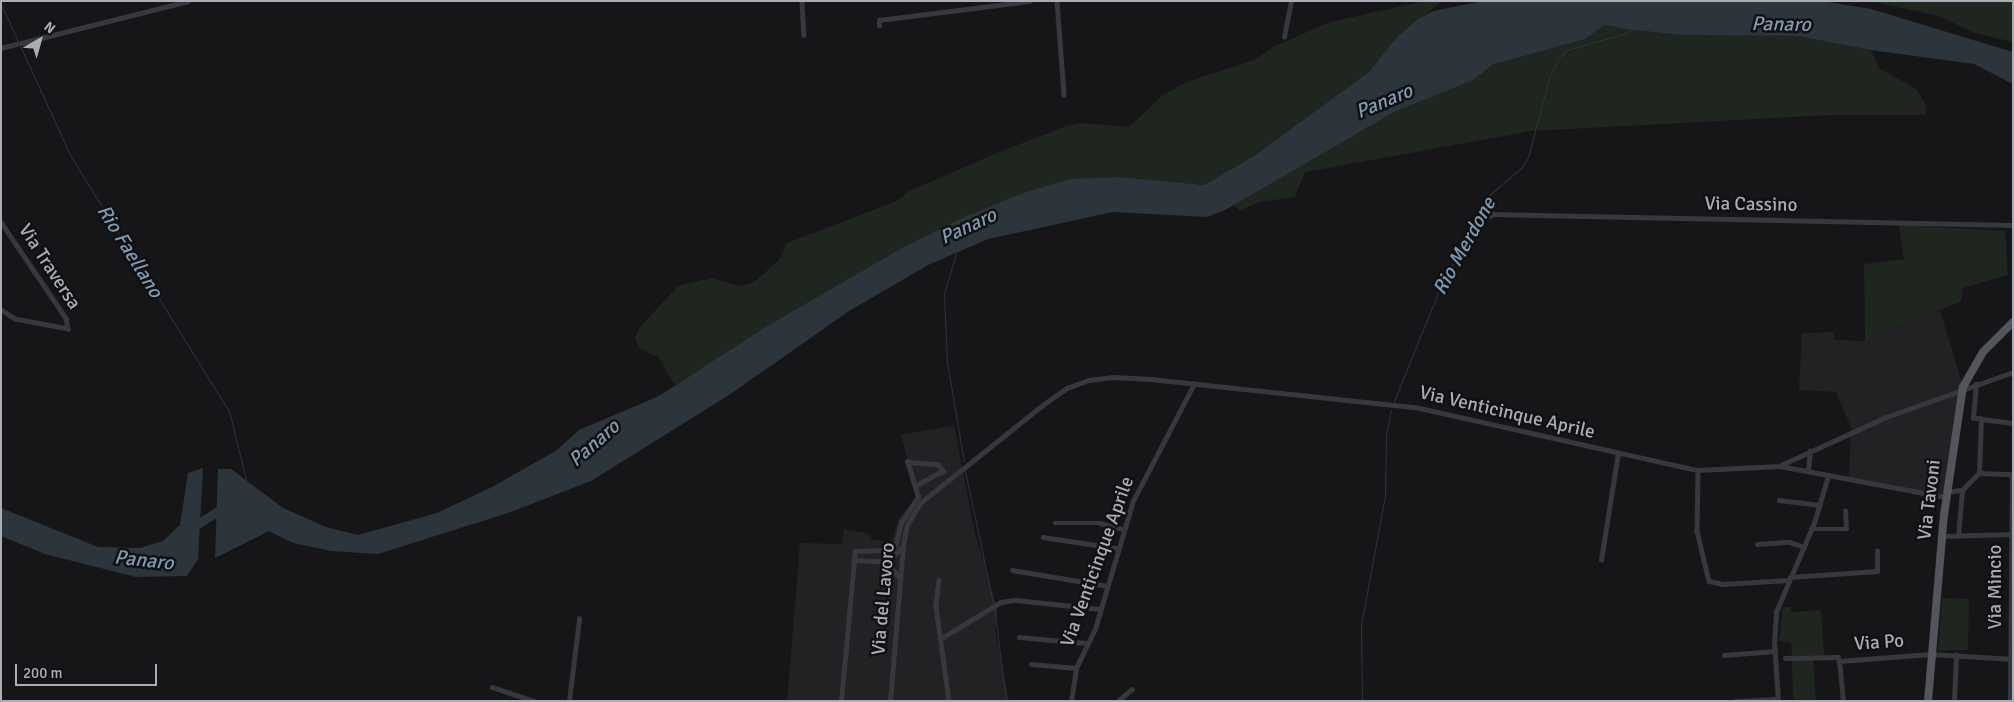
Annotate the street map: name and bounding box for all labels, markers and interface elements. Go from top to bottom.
water label: Panaro [1751,11,1811,37]
north arrow [15,15,65,65]
text: N [40,18,59,37]
water label: Panaro [1352,78,1416,124]
water label: Rio Merdone [1427,193,1501,299]
street label: Via Cassino [1704,193,1798,217]
water label: Rio Faellano [92,200,168,302]
water label: Panaro [936,203,1000,249]
street label: Via Traversa [13,220,85,314]
street label: Via Venticinque Aprile [1417,382,1597,444]
water label: Panaro [564,414,624,472]
street label: Via Tavoni [1914,458,1946,542]
street label: Via Venticinque Aprile [1057,474,1139,650]
street label: Via del Lavoro [868,542,900,656]
water label: Panaro [113,545,175,575]
street label: Via Mincio [1985,545,2007,629]
street label: Via Po [1853,630,1905,656]
scale bar [18,654,160,686]
text: 200 m [23,664,63,682]

